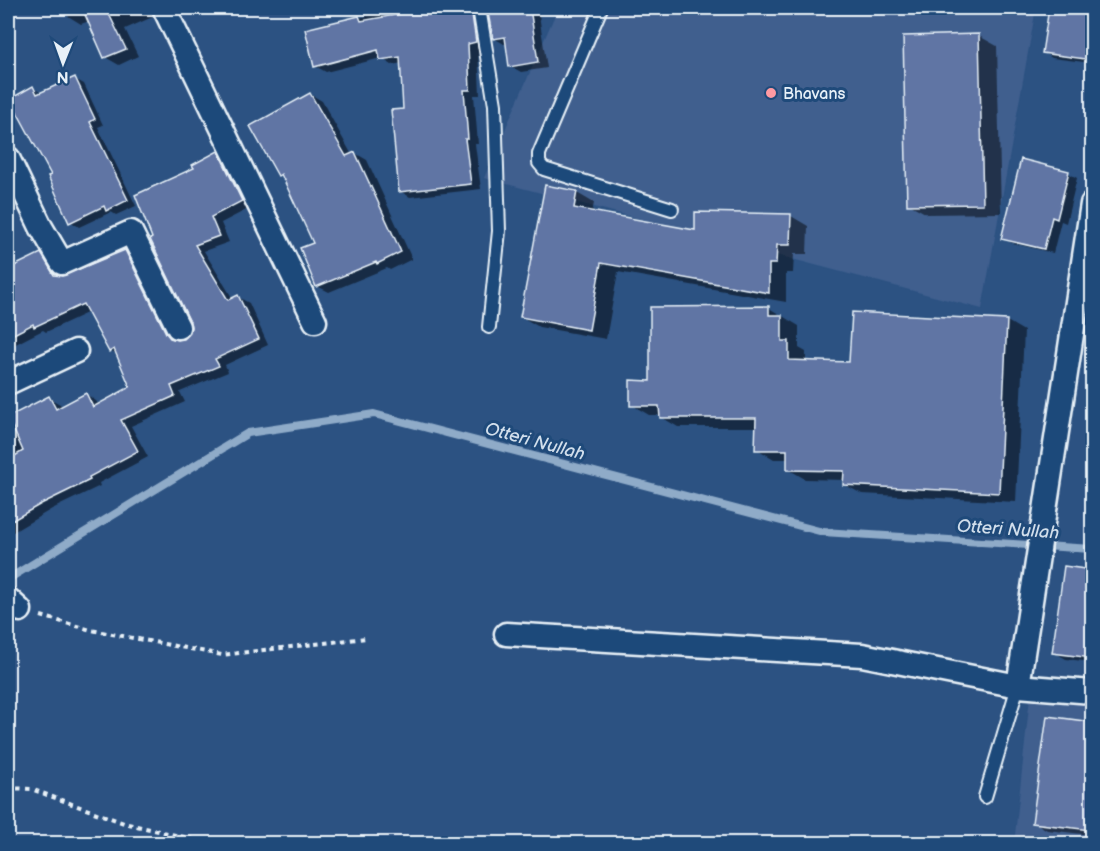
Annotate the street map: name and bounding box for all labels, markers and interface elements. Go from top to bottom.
north arrow [33,33,93,93]
text: N [57,67,69,86]
place label: Bhavans [783,85,845,104]
marker: Bhavans [764,86,778,100]
water label: Otteri Nullah [483,418,587,465]
water label: Otteri Nullah [956,515,1060,544]

